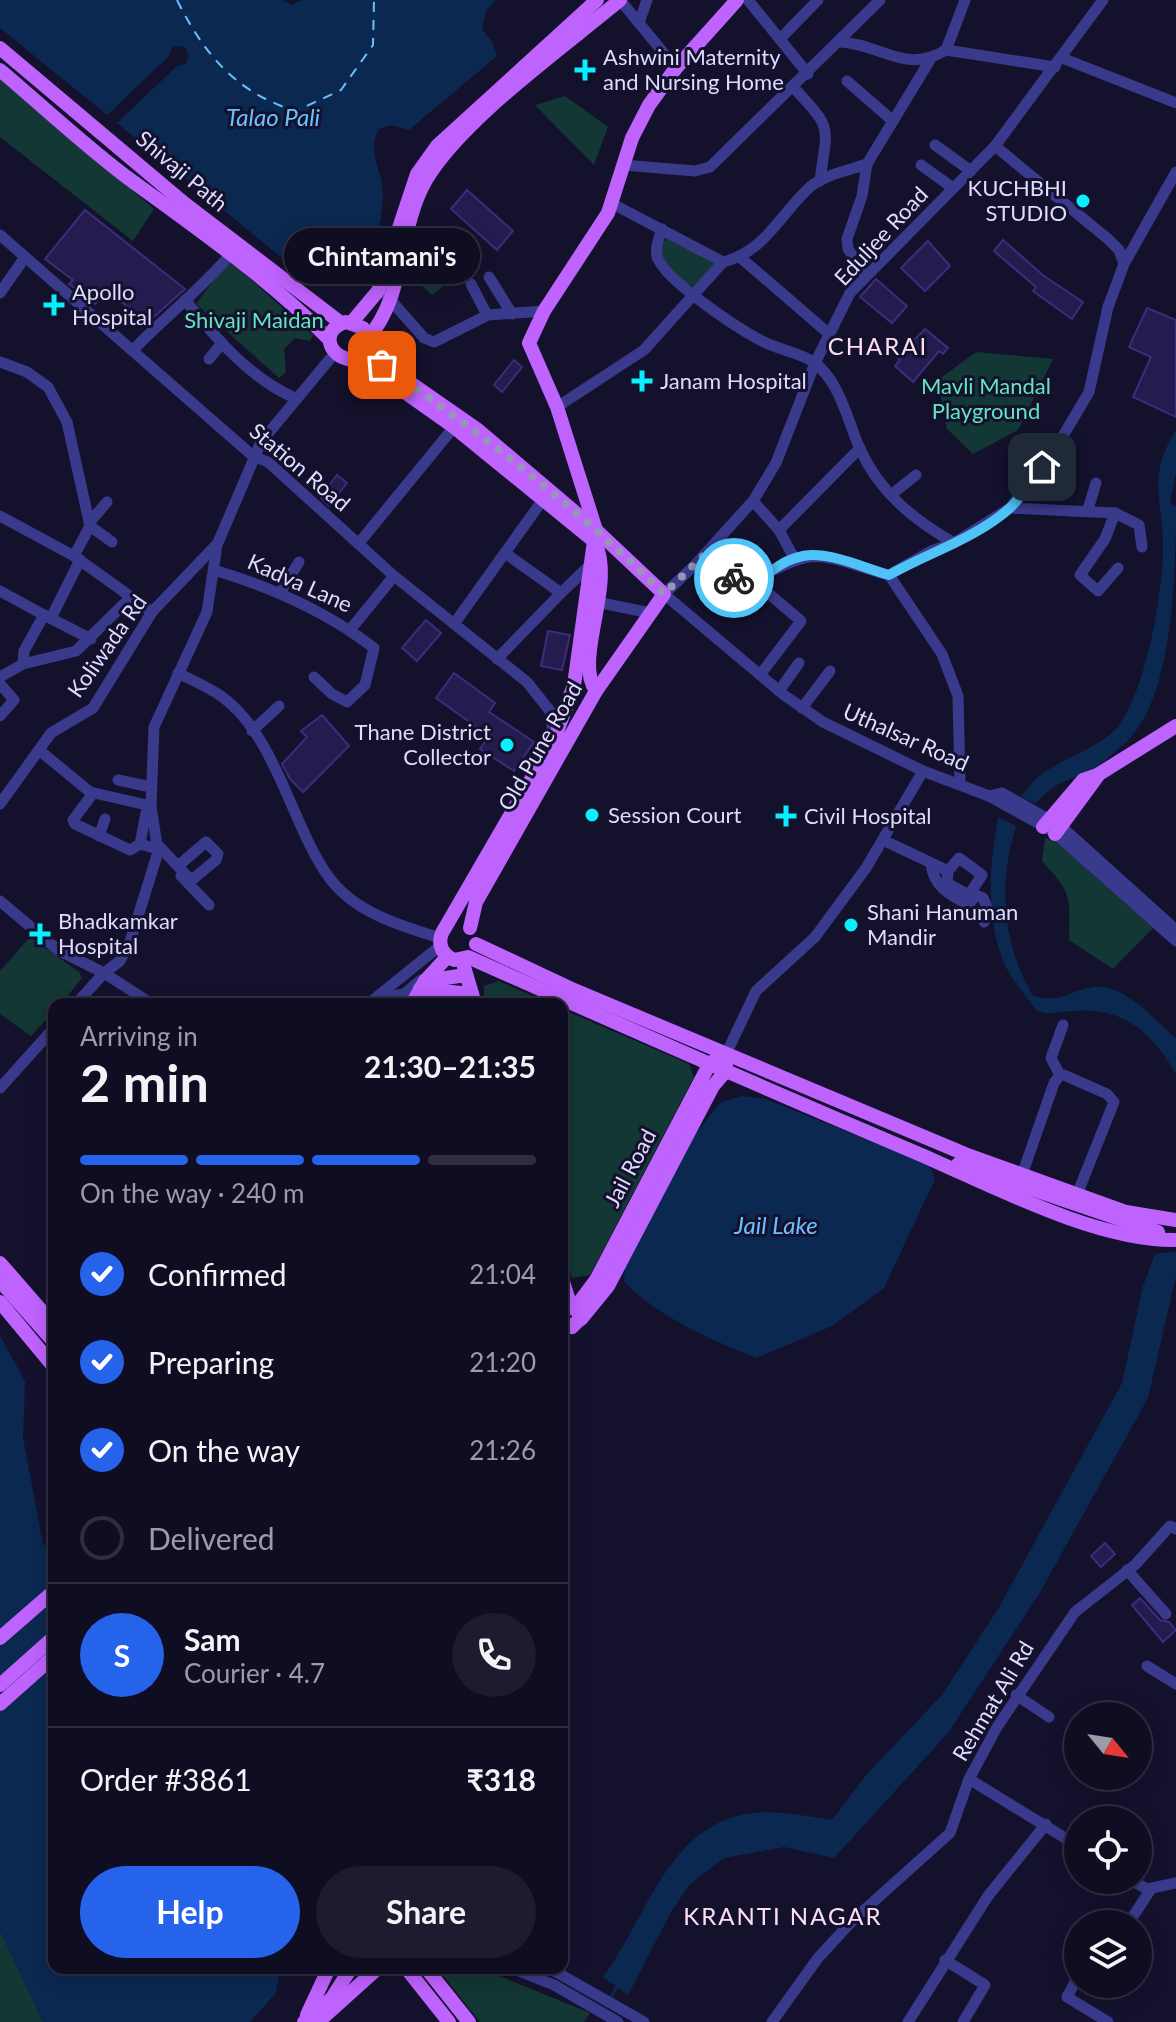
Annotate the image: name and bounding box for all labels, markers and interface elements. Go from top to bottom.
place label: Ashwini Maternity and Nursing Home [603,43,784,95]
marker: Ashwini Maternity and Nursing Home [574,59,596,81]
water label: Talao Pali [226,102,321,131]
street label: Shivaji Path [131,124,234,217]
place label: KUCHBHI STUDIO [968,174,1067,226]
street label: Eduljee Road [828,181,933,291]
marker: KUCHBHI STUDIO [1074,192,1092,210]
callout: Chintamani's [284,229,480,285]
text: Chintamani's [308,240,456,272]
place label: Apollo Hospital [72,278,152,330]
marker: Apollo Hospital [43,294,65,316]
park label: Shivaji Maidan [184,306,324,333]
pin [348,331,416,399]
district label: CHARAI [828,331,928,360]
icon: bag [360,343,404,387]
place label: Janam Hospital [660,367,807,394]
marker: Janam Hospital [631,370,653,392]
park label: Mavli Mandal Playground [921,372,1051,424]
street label: Station Road [245,417,356,516]
pin [1008,433,1076,501]
icon: home [1020,445,1064,489]
courier [694,538,774,618]
street label: Kadva Lane [244,548,357,618]
icon: bike [712,556,756,600]
street label: Koliwada Rd [61,589,152,702]
street label: Old Pune Road [492,677,587,815]
street label: Uthalsar Road [839,697,973,776]
place label: Thane District Collector [355,718,491,770]
marker: Thane District Collector [498,736,516,754]
place label: Session Court [608,801,741,828]
place label: Civil Hospital [804,802,932,829]
marker: Civil Hospital [775,805,797,827]
marker: Session Court [583,806,601,824]
place label: Shani Hanuman Mandir [867,898,1018,950]
place label: Bhadkamkar Hospital [58,907,178,959]
marker: Shani Hanuman Mandir [842,916,860,934]
marker: Bhadkamkar Hospital [29,923,51,945]
text: Arriving in [80,1020,198,1052]
text: 21:30–21:35 [364,1048,536,1084]
text: 2 min [80,1051,209,1113]
street label: Jail Road [598,1124,661,1211]
text: On the way · 240 m [80,1177,304,1209]
water label: Jail Lake [733,1210,818,1239]
icon: check [80,1252,124,1296]
text: Confirmed [148,1256,287,1292]
text: 21:04 [469,1258,536,1290]
icon: check [80,1340,124,1384]
text: Preparing [148,1344,274,1380]
text: 21:20 [469,1346,536,1378]
icon: check [80,1428,124,1472]
text: On the way [148,1432,300,1468]
text: 21:26 [469,1434,536,1466]
text: Delivered [148,1520,275,1556]
button: phone [452,1613,536,1697]
text: Sam [184,1621,241,1657]
street label: Rehmat Ali Rd [946,1636,1039,1766]
text: S [114,1637,130,1673]
text: Courier · 4.7 [184,1657,325,1689]
north arrow [1064,1702,1152,1790]
map controls [1064,1702,1152,1998]
text: Order #3861 [80,1761,252,1797]
text: ₹318 [466,1761,536,1797]
button: locate [1064,1806,1152,1894]
button: Help [80,1866,300,1958]
button: Share [316,1866,536,1958]
district label: KRANTI NAGAR [683,1901,883,1930]
button: layers [1064,1910,1152,1998]

